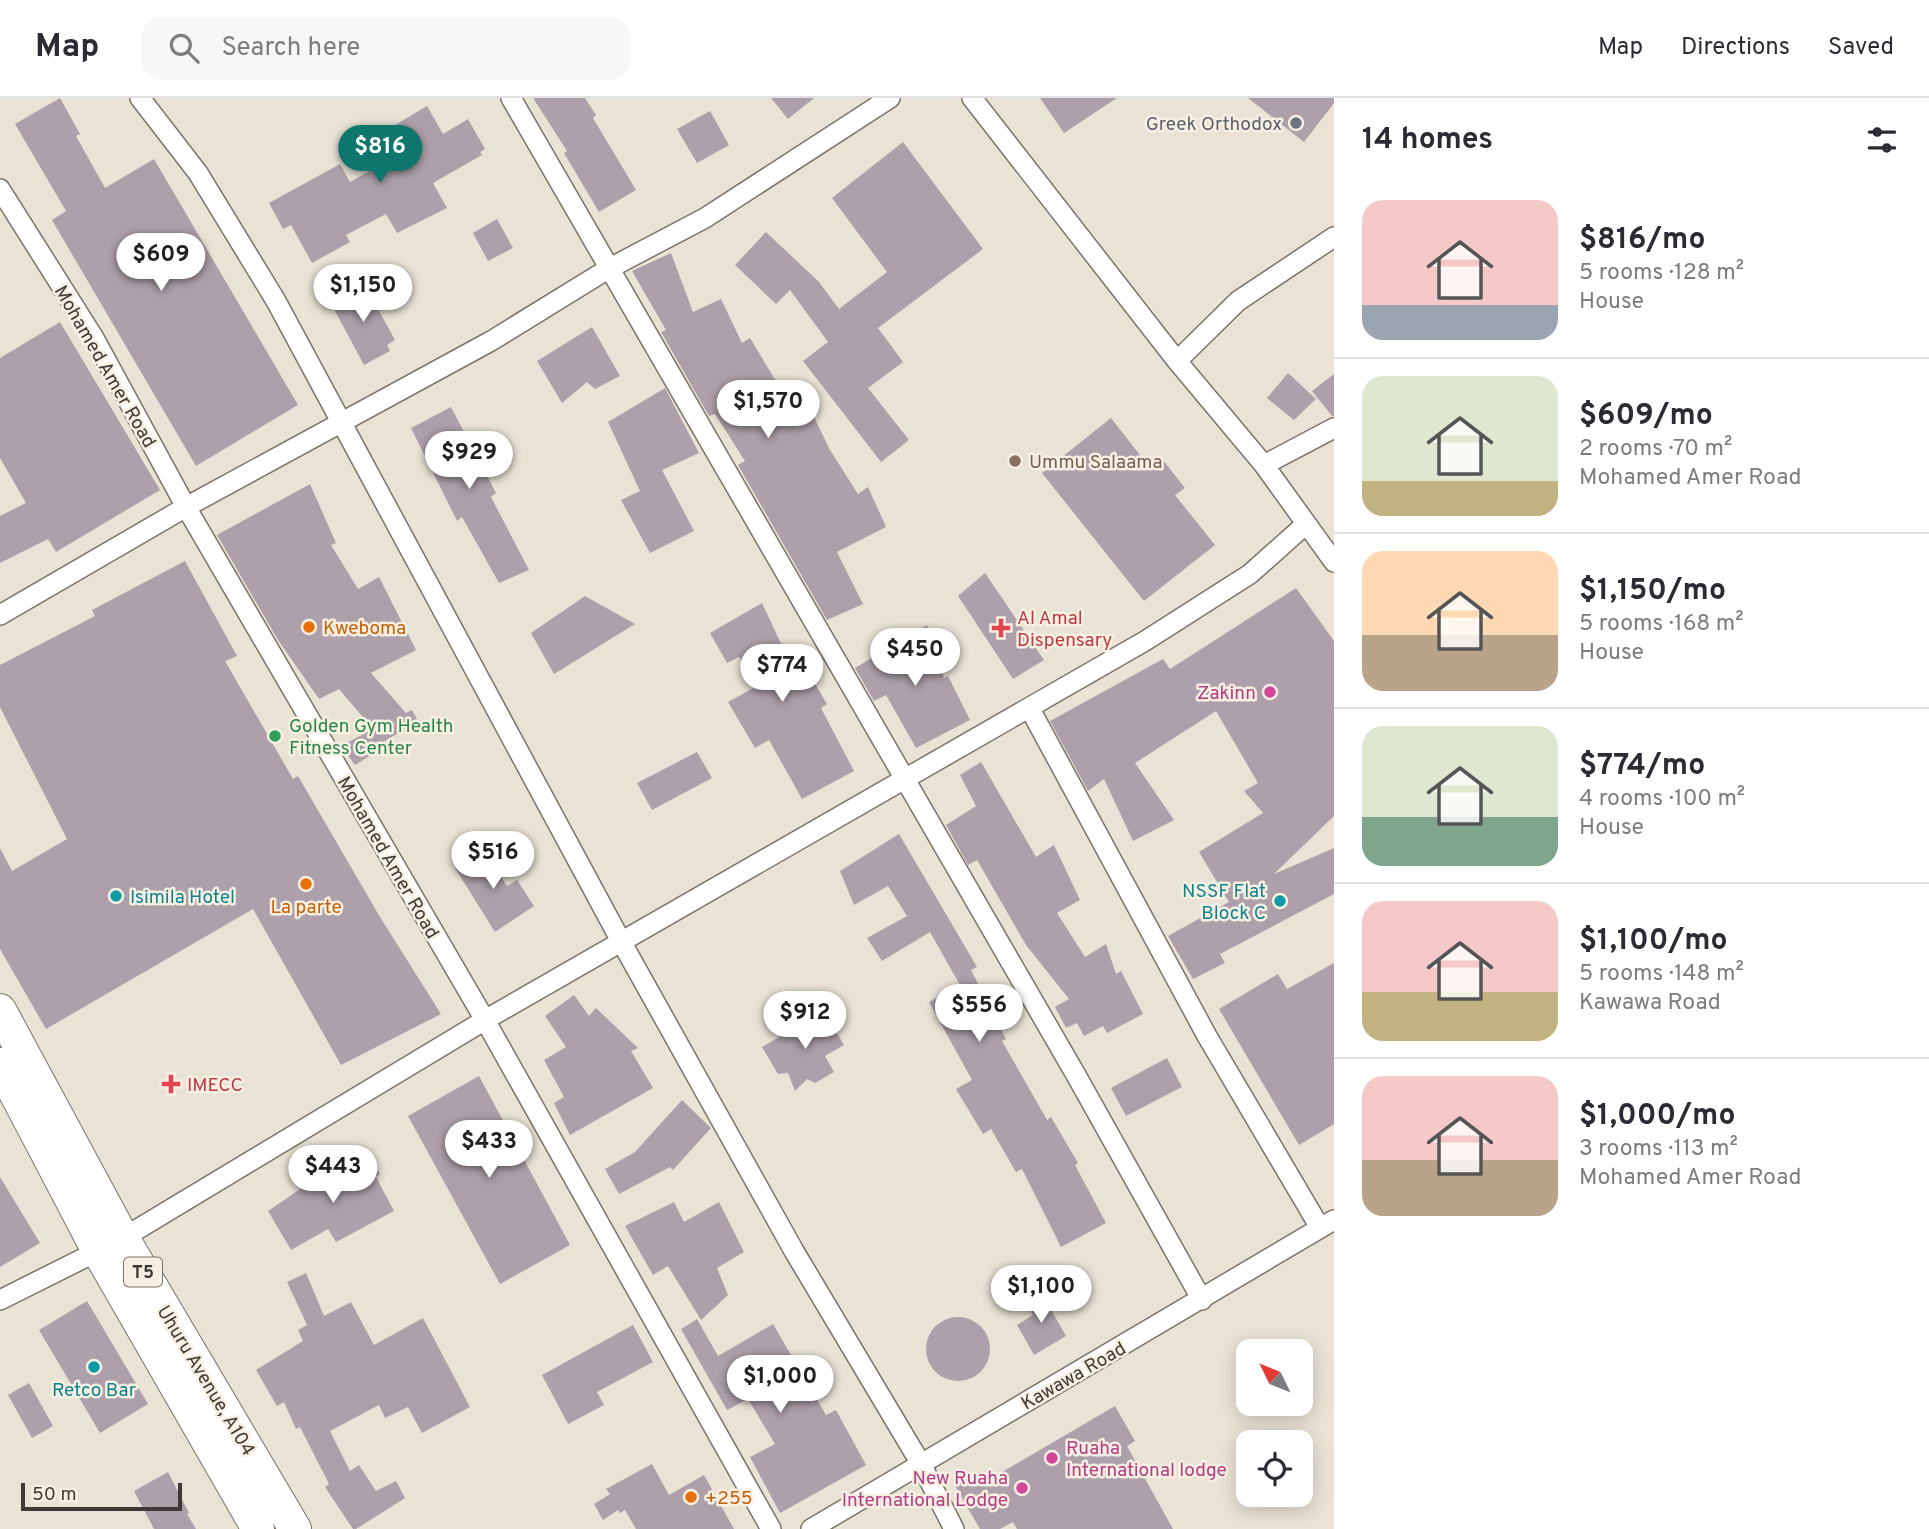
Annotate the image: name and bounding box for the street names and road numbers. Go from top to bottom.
street label: Mohamed Amer Road [48,281,161,453]
street label: Mohamed Amer Road [331,772,444,944]
road number: T5 [124,1258,162,1287]
street label: Uhuru Avenue, A104 [151,1301,260,1461]
street label: Kawawa Road [1017,1337,1131,1416]

